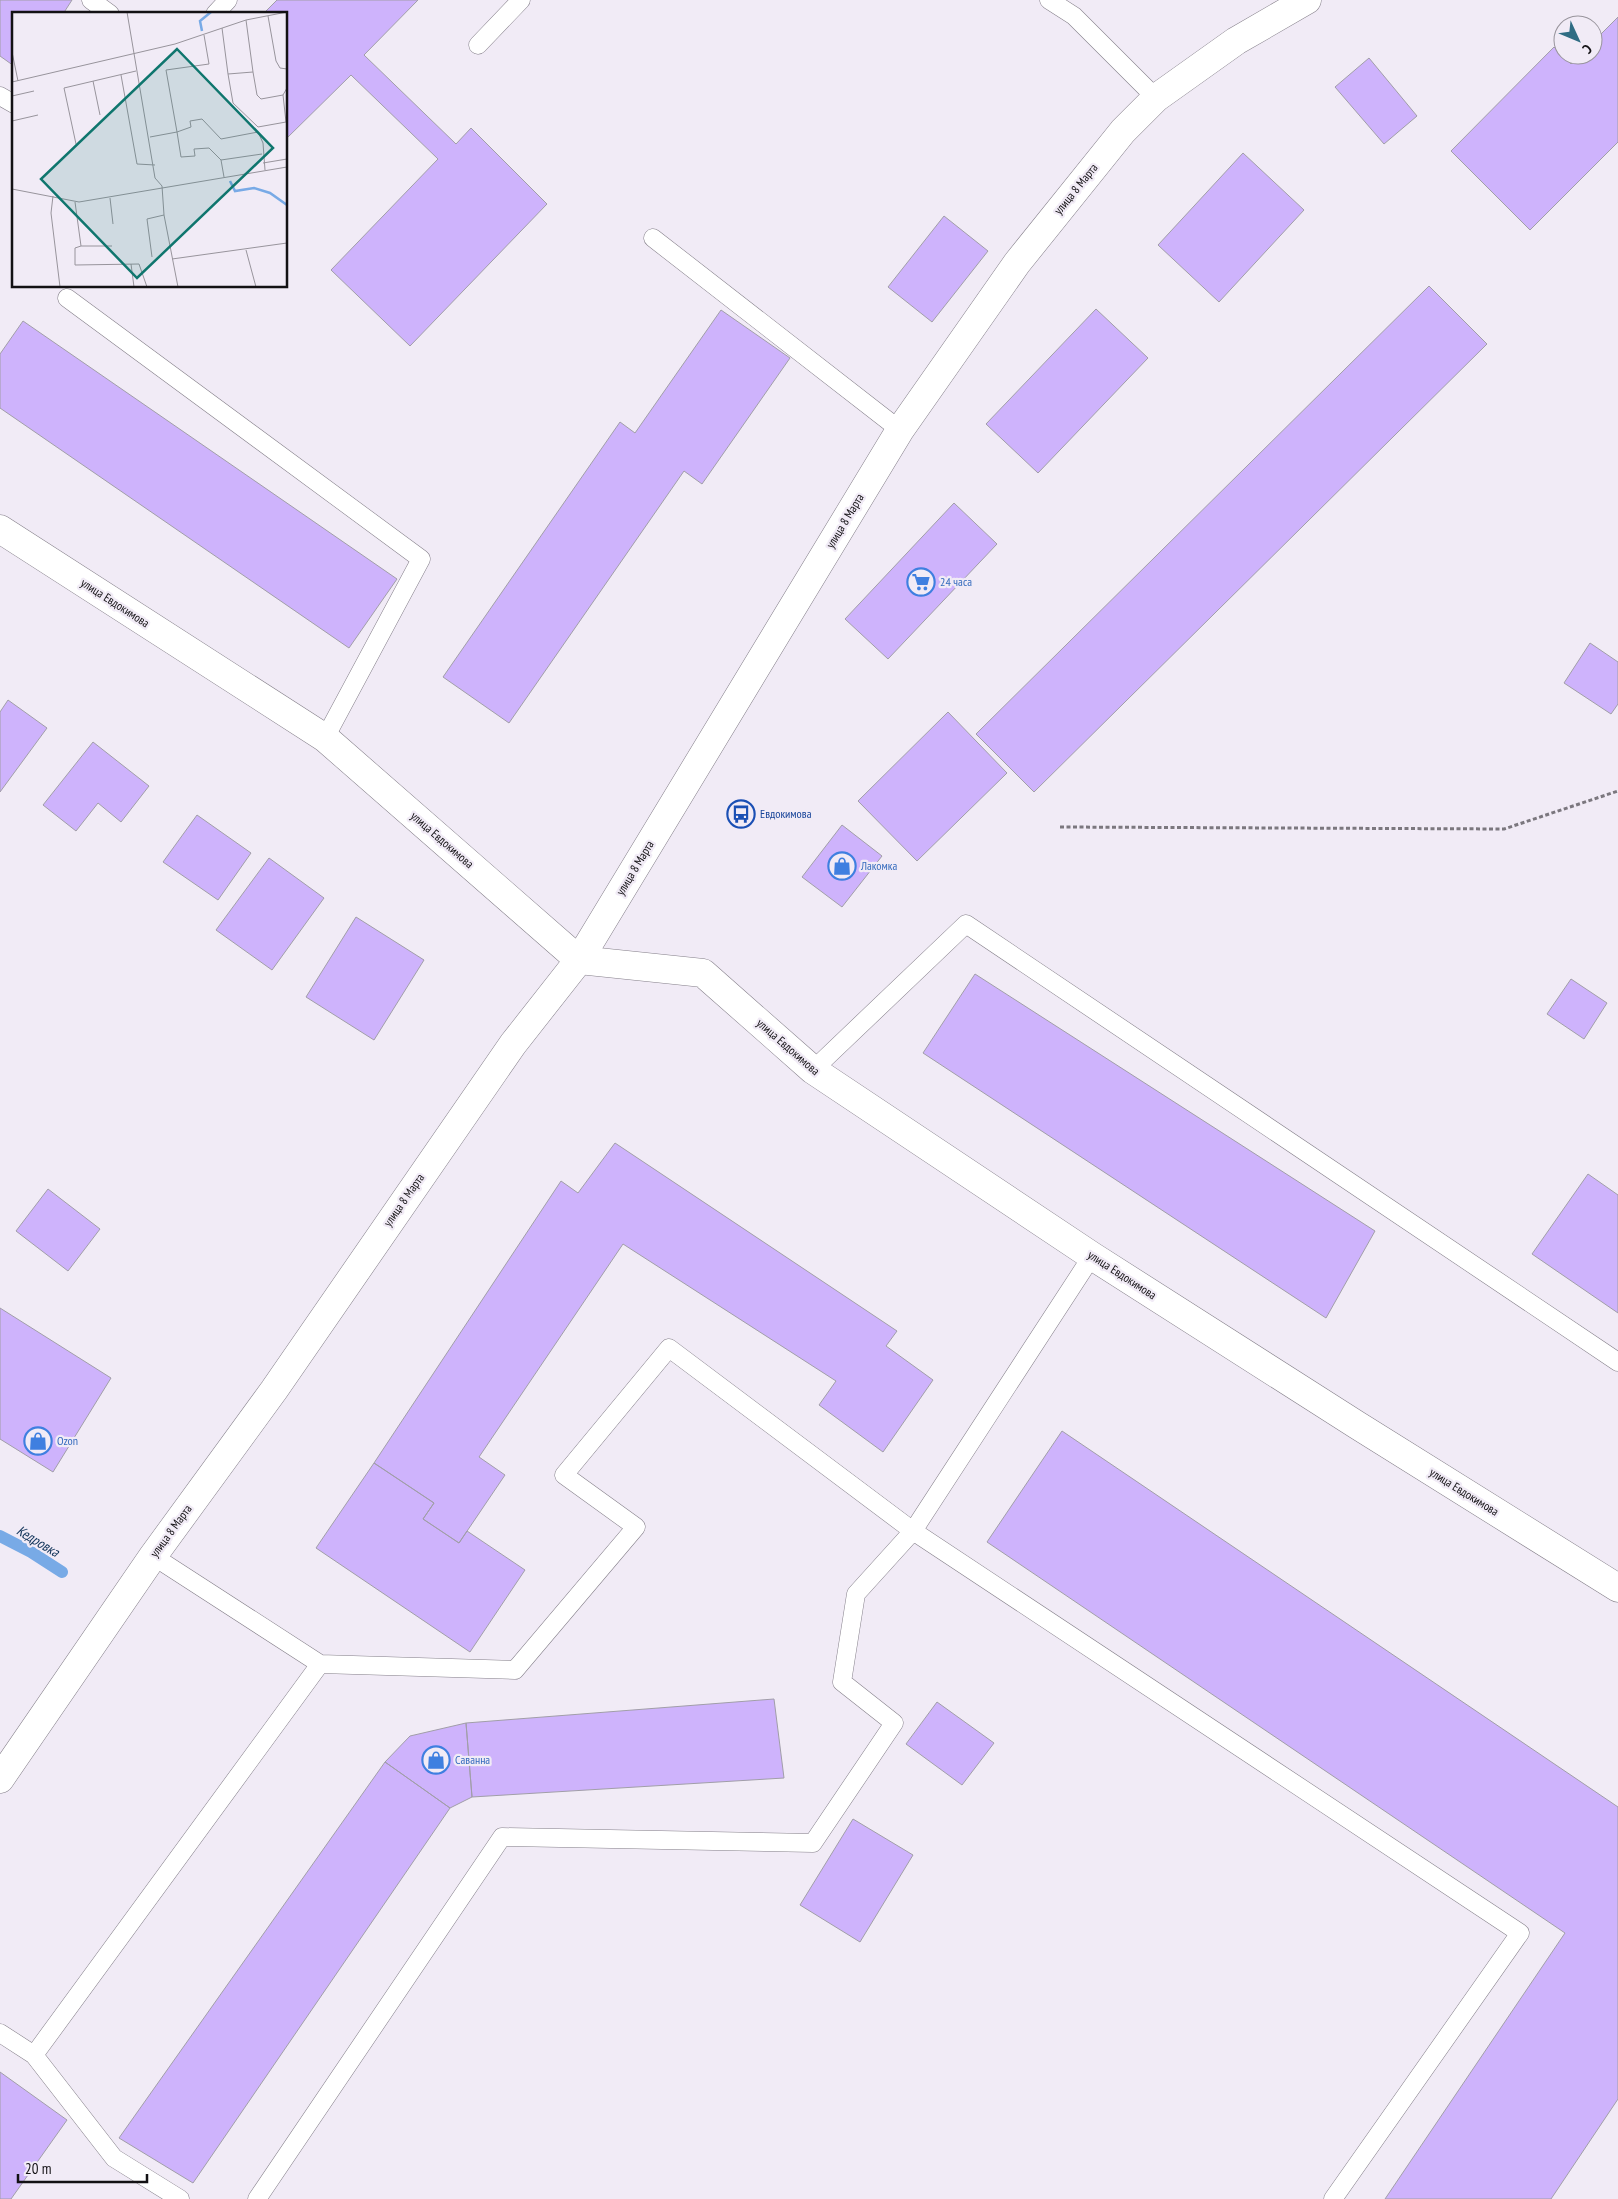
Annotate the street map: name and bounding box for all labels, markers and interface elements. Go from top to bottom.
inset map [12,12,288,288]
north arrow [1553,15,1603,65]
text: С [1578,40,1596,58]
street label: улица 8 Марта [1051,160,1101,217]
street label: улица 8 Марта [822,490,867,551]
supermarket icon: 24 часа [906,567,936,597]
place label: 24 часа [940,574,972,589]
street label: улица Евдокимова [78,575,152,630]
bus stop icon: Евдокимова [726,799,756,829]
place label: Евдокимова [760,806,812,821]
street label: улица Евдокимова [408,808,477,871]
street label: улица 8 Марта [612,837,657,898]
shop icon: Лакомка [827,851,857,881]
place label: Лакомка [860,858,897,873]
street label: улица Евдокимова [754,1015,823,1078]
street label: улица 8 Марта [380,1170,427,1229]
street label: улица Евдокимова [1085,1247,1159,1302]
shop icon: Ozon [23,1426,53,1456]
place label: Ozon [57,1433,78,1448]
street label: улица Евдокимова [1427,1464,1502,1519]
street label: улица 8 Марта [147,1501,195,1560]
water label: Кедровка [13,1521,64,1561]
shop icon: Саванна [421,1745,451,1775]
place label: Саванна [455,1752,490,1767]
scale bar [18,2152,146,2184]
text: 20 m [25,2159,51,2178]

